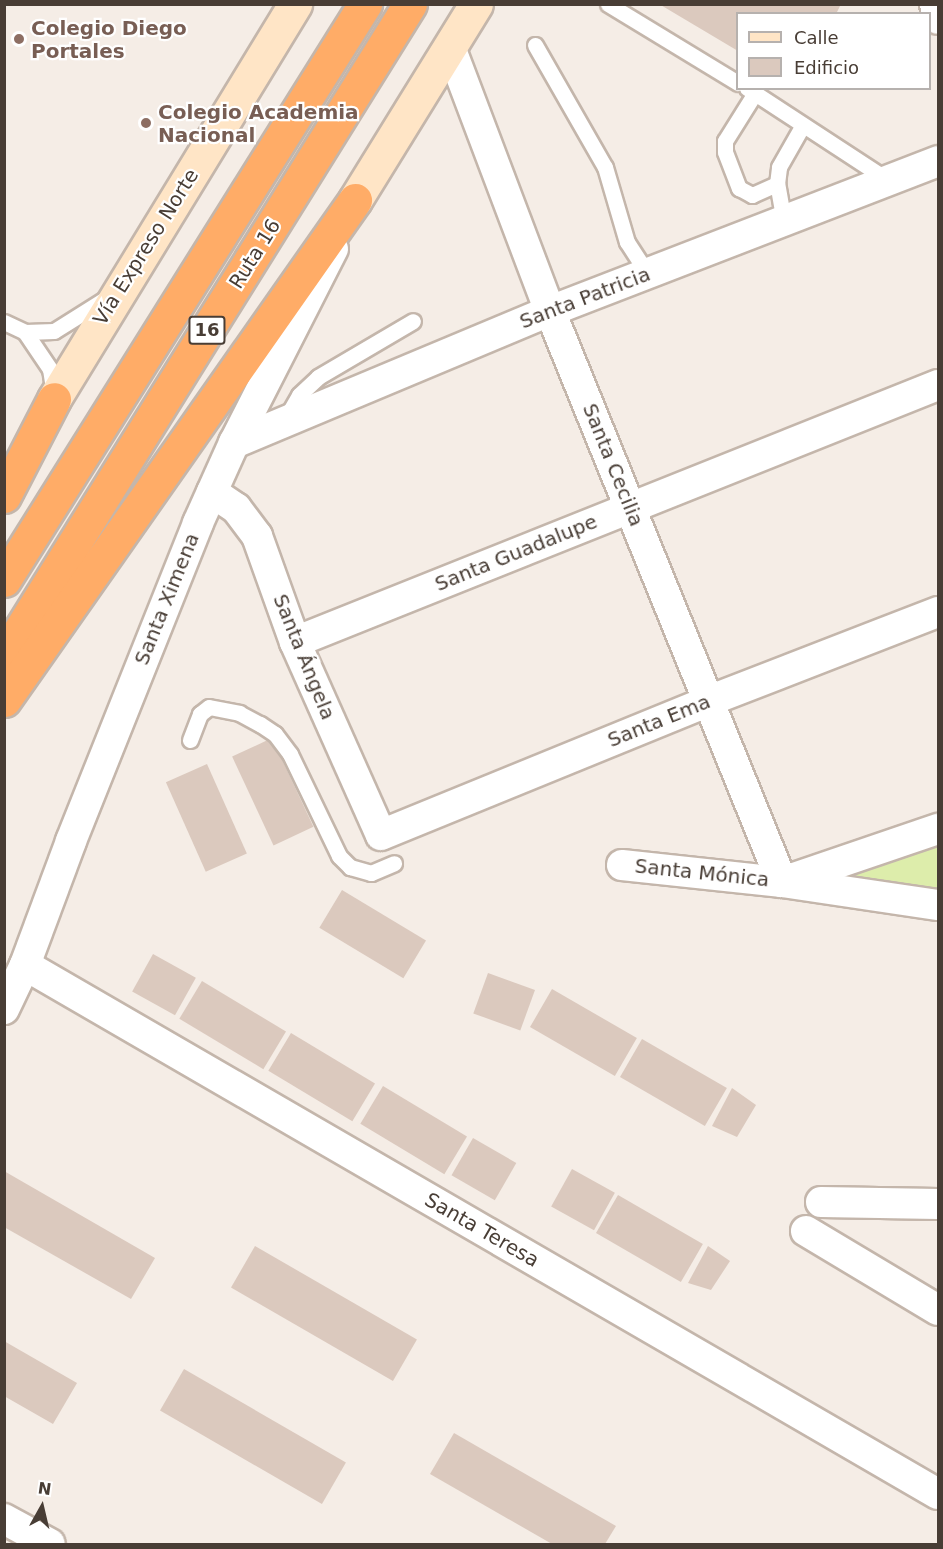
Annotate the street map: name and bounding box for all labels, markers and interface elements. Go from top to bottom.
legend [736,12,931,90]
place label: Colegio Diego Portales [31,16,187,63]
text: Calle [794,27,839,48]
marker: Colegio Diego Portales [12,32,26,46]
text: Edificio [794,57,859,78]
place label: Colegio Academia Nacional [158,100,359,147]
marker: Colegio Academia Nacional [139,116,153,130]
street label: Vía Expreso Norte [88,164,204,330]
street label: Ruta 16 [224,215,286,293]
street label: Santa Patricia [516,262,654,334]
road number: 16 [188,315,226,345]
street label: Santa Cecilia [577,400,649,530]
street label: Santa Guadalupe [431,510,601,596]
street label: Santa Ximena [130,530,204,668]
street label: Santa Ángela [268,591,340,723]
street label: Santa Ema [604,690,714,752]
street label: Santa Mónica [634,854,770,892]
street label: Santa Teresa [421,1188,543,1272]
north arrow [12,1477,72,1537]
text: N [37,1478,53,1499]

